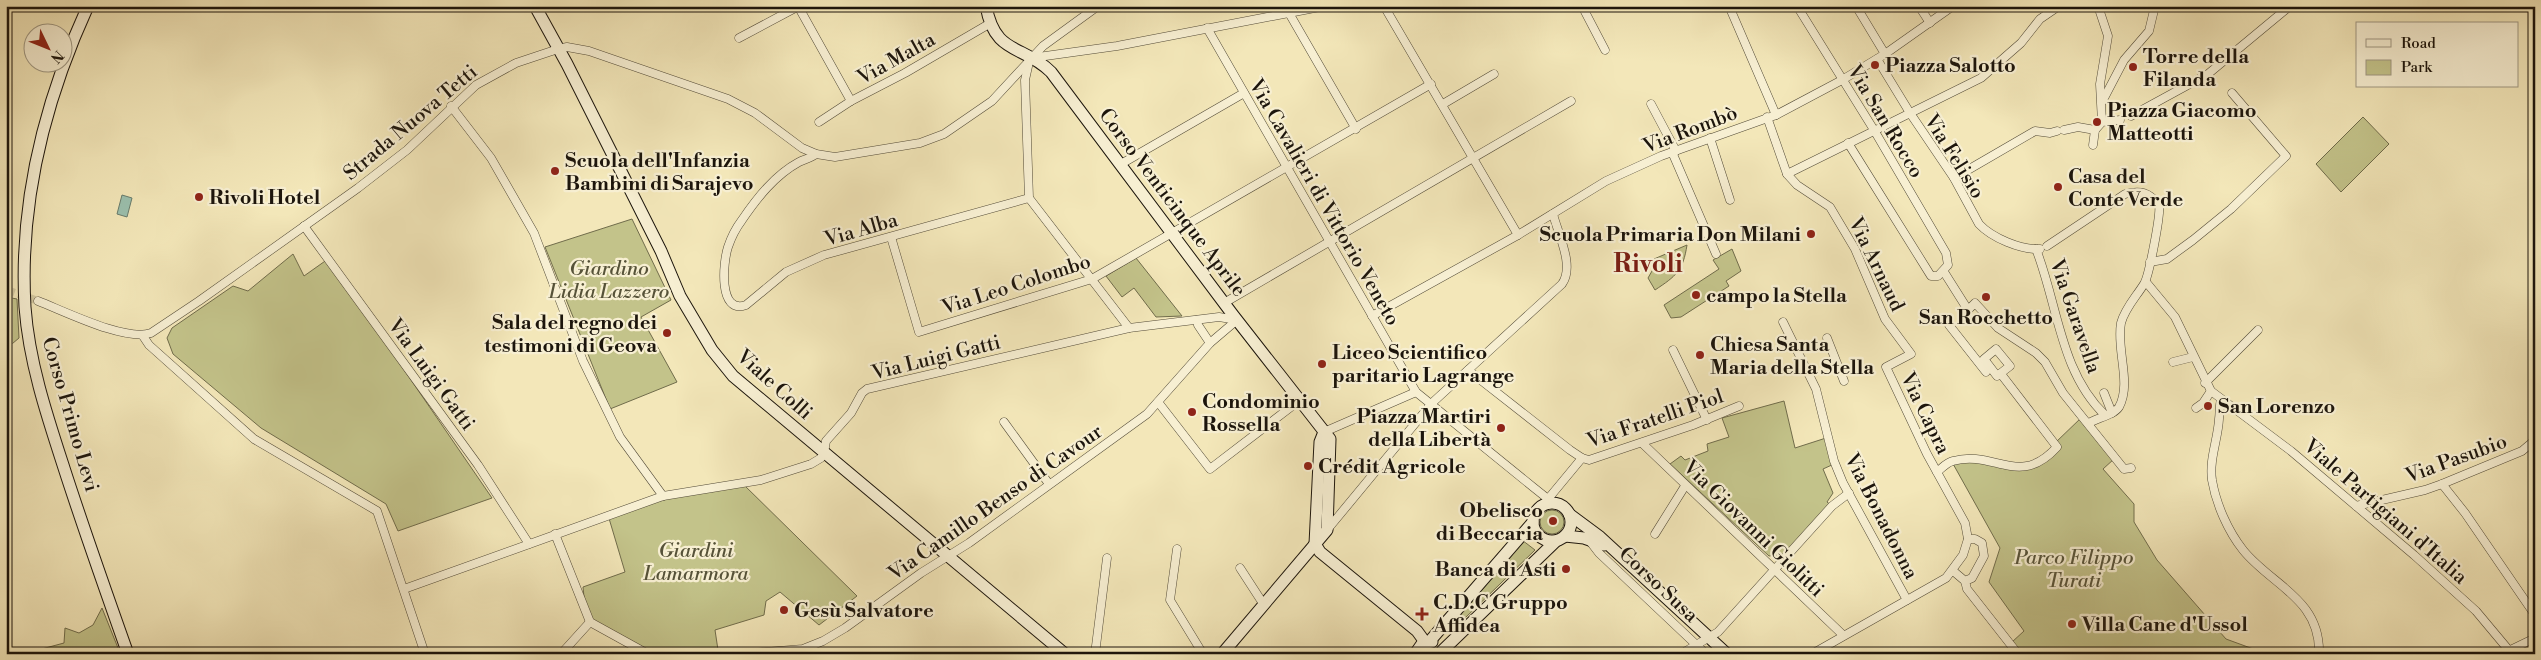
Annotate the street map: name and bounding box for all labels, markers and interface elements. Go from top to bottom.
north arrow [22,22,72,72]
legend [2356,22,2518,88]
street label: Via Malta [853,27,941,91]
text: Road [2401,34,2436,53]
place label: Torre della Filanda [2143,45,2249,93]
text: N [46,46,67,66]
place label: Piazza Salotto [1885,54,2016,79]
text: Park [2401,58,2433,77]
marker: Piazza Salotto [1869,59,1881,71]
street label: Strada Nuova Tetti [339,60,483,186]
street label: Via San Rocco [1841,60,1928,183]
marker: Torre della Filanda [2127,61,2139,73]
street label: Via Cavalieri di Vittorio Veneto [1242,74,1405,331]
place label: Piazza Giacomo Matteotti [2107,99,2256,147]
street label: Via Rombò [1639,101,1741,160]
street label: Corso Venticinque Aprile [1093,104,1251,302]
street label: Via Felisio [1917,109,1990,204]
marker: Piazza Giacomo Matteotti [2091,116,2103,128]
place label: Scuola dell'Infanzia Bambini di Sarajevo [565,149,754,197]
marker: Scuola dell'Infanzia Bambini di Sarajevo [549,165,561,177]
place label: Casa del Conte Verde [2068,165,2184,213]
marker: Casa del Conte Verde [2052,181,2064,193]
place label: Rivoli Hotel [209,186,321,211]
marker: Rivoli Hotel [193,191,205,203]
street label: Via Alba [821,208,902,253]
street label: Via Arnaud [1842,213,1909,316]
place label: Scuola Primaria Don Milani [1539,223,1802,248]
marker: Scuola Primaria Don Milani [1805,228,1817,240]
district label: Rivoli [1613,249,1683,280]
street label: Via Leo Colombo [938,250,1094,322]
street label: Via Garavella [2043,255,2106,378]
park label: Giardino Lidia Lazzero [548,257,669,305]
place label: campo la Stella [1706,284,1847,309]
marker: campo la Stella [1690,289,1702,301]
marker: San Rocchetto [1980,291,1992,303]
place label: San Rocchetto [1919,306,2053,331]
place label: Sala del regno dei testimoni di Geova [484,311,658,359]
street label: Via Luigi Gatti [381,313,480,436]
marker: Sala del regno dei testimoni di Geova [661,327,673,339]
street label: Via Luigi Gatti [868,330,1004,387]
place label: Chiesa Santa Maria della Stella [1710,333,1874,381]
street label: Corso Primo Levi [36,334,104,495]
place label: Liceo Scientifico paritario Lagrange [1332,341,1515,389]
street label: Viale Colli [730,344,817,426]
marker: Chiesa Santa Maria della Stella [1694,349,1706,361]
marker: Liceo Scientifico paritario Lagrange [1316,358,1328,370]
street label: Via Capra [1894,368,1956,460]
street label: Via Fratelli Piol [1583,384,1727,455]
place label: Condominio Rossella [1202,390,1320,438]
place label: San Lorenzo [2218,395,2335,420]
marker: San Lorenzo [2202,400,2214,412]
place label: Piazza Martiri della Libertà [1357,405,1492,453]
marker: Condominio Rossella [1186,406,1198,418]
street label: Via Camillo Benso di Cavour [883,419,1108,587]
marker: Piazza Martiri della Libertà [1495,422,1507,434]
street label: Via Pasubio [2401,430,2511,490]
street label: Viale Partigiani d'Italia [2297,433,2473,591]
street label: Via Bonadonna [1838,449,1924,585]
place label: Crédit Agricole [1318,455,1466,480]
street label: Via Giovanni Giolitti [1677,455,1829,603]
marker: Crédit Agricole [1302,460,1314,472]
place label: Obelisco di Beccaria [1436,499,1543,547]
marker: Obelisco di Beccaria [1547,515,1559,527]
park label: Giardini Lamarmora [643,539,749,587]
street label: Corso Susa [1613,542,1704,629]
park label: Parco Filippo Turati [2013,546,2134,594]
place label: Banca di Asti [1435,558,1557,583]
marker: Banca di Asti [1560,563,1572,575]
place label: C.D.C Gruppo Affidea [1432,591,1568,639]
place label: Gesù Salvatore [794,599,934,624]
marker: Gesù Salvatore [778,604,790,616]
marker: C.D.C Gruppo Affidea [1415,607,1429,621]
place label: Villa Cane d'Ussol [2081,613,2248,638]
marker: Villa Cane d'Ussol [2066,618,2078,630]

